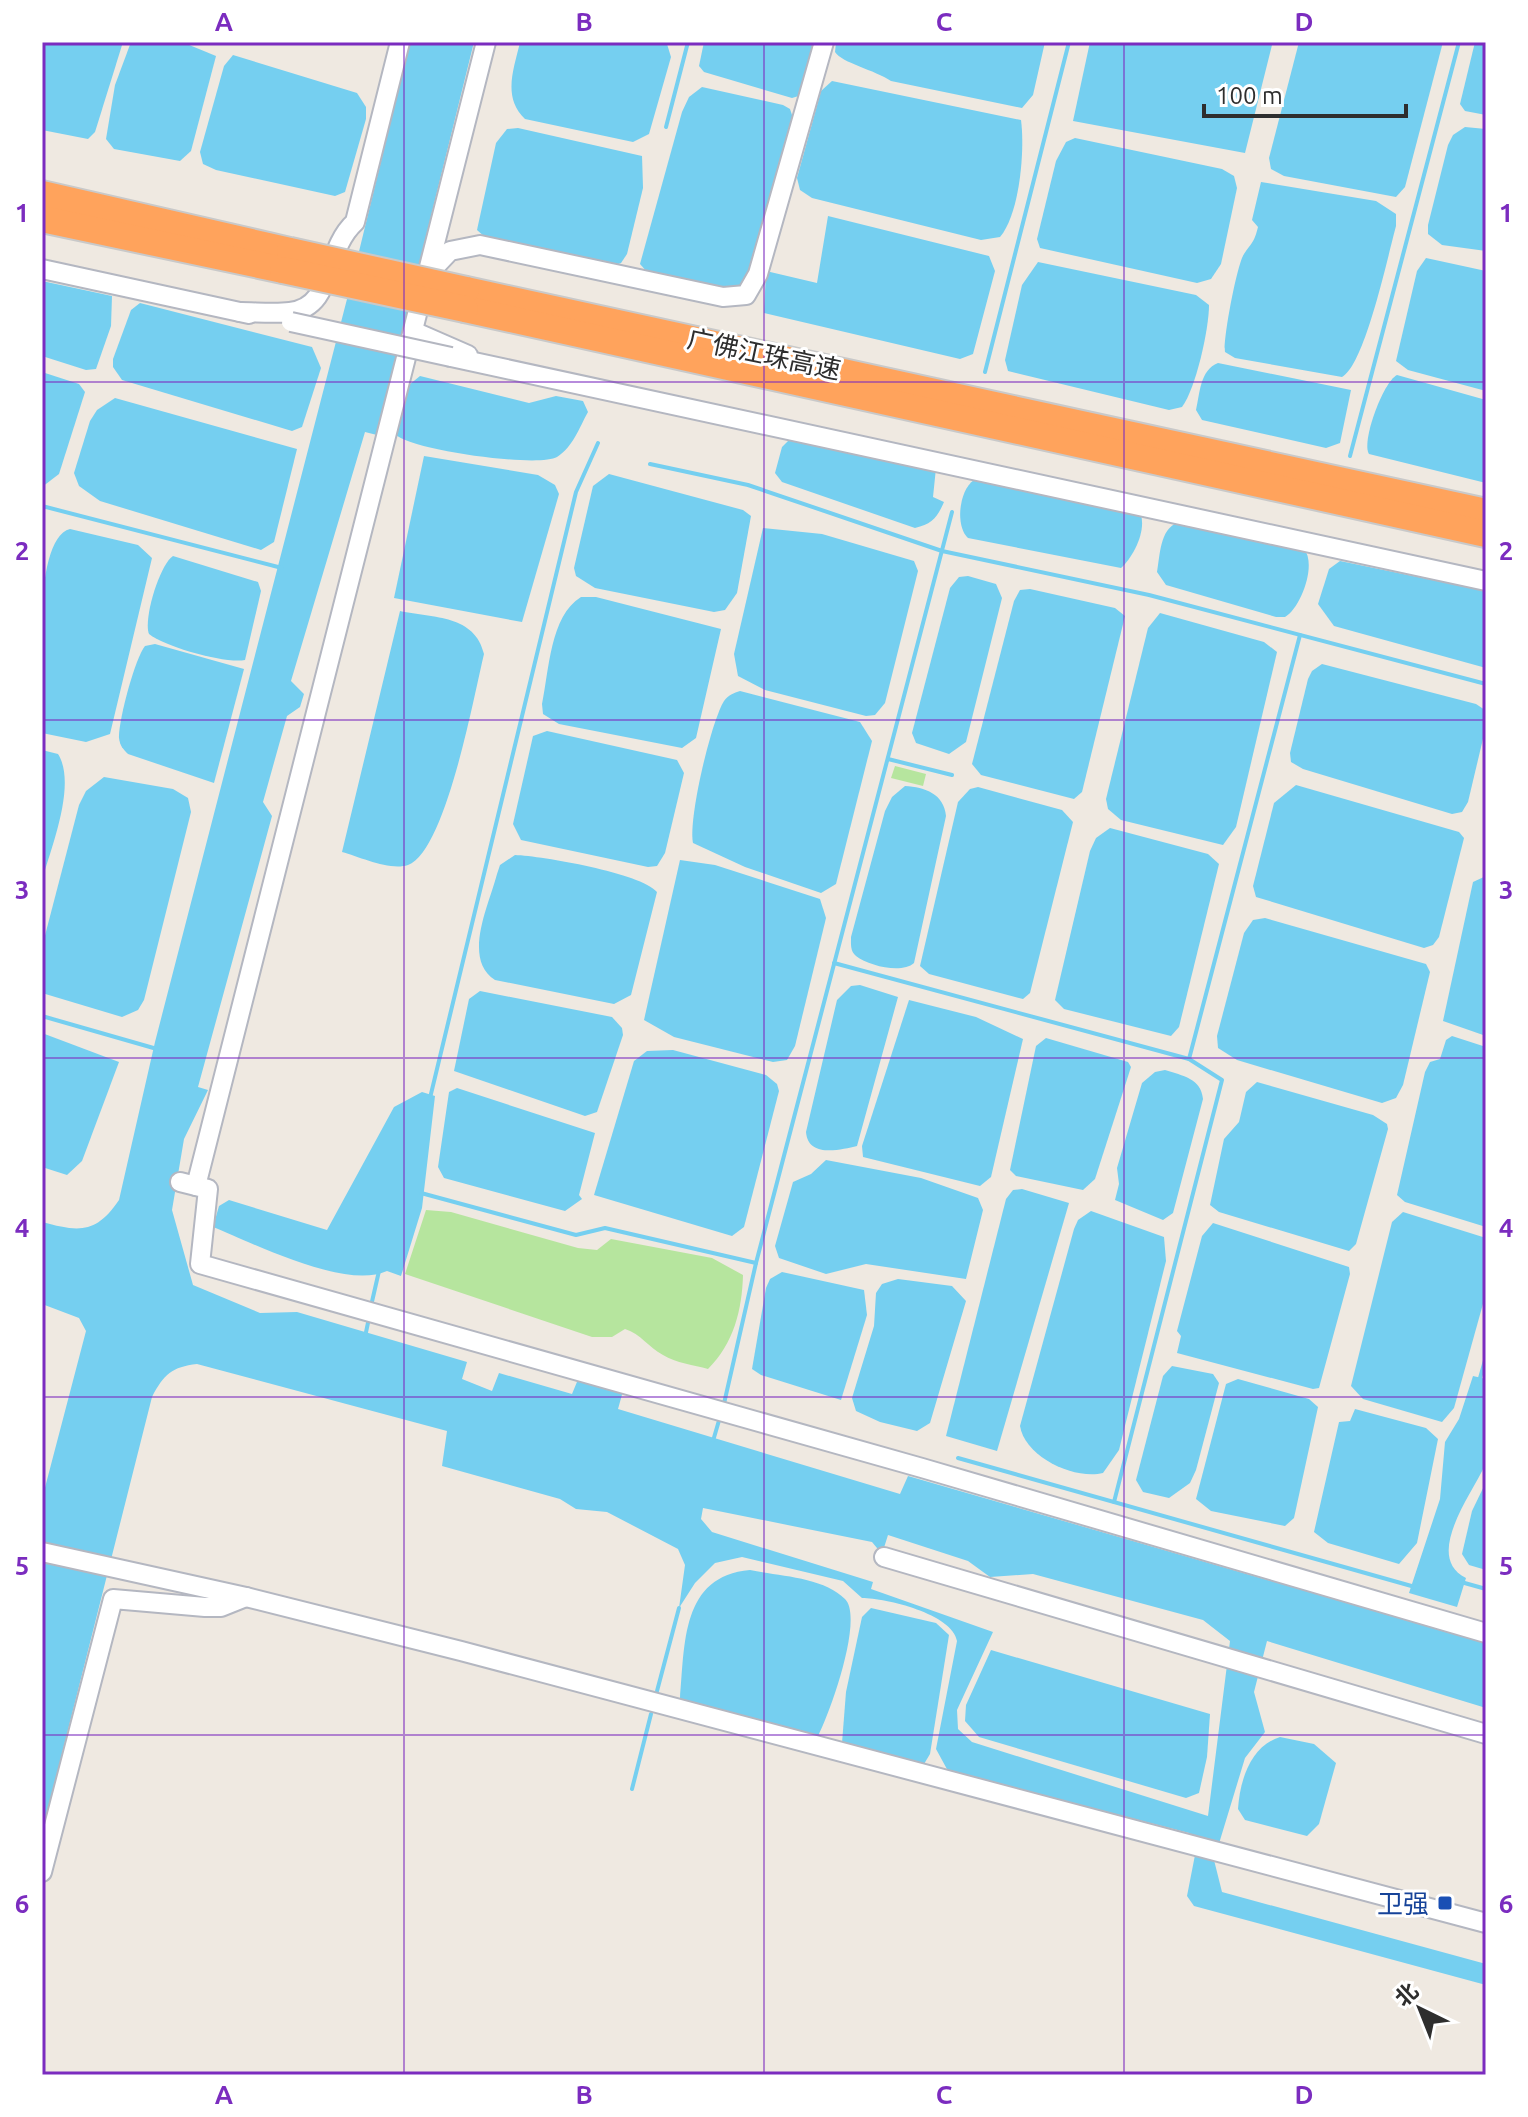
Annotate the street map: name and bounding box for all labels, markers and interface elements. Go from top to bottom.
text: A [215,7,234,36]
text: B [575,7,593,36]
text: C [936,7,953,36]
text: D [1295,7,1313,36]
scale bar [1204,68,1406,118]
text: 100 m [1216,82,1283,109]
text: 1 [15,198,29,227]
text: 1 [1499,198,1513,227]
street label: 广佛江珠高速 [685,324,843,384]
text: 2 [15,536,29,565]
text: 2 [1499,536,1513,565]
text: 3 [15,875,29,904]
text: 3 [1499,875,1513,904]
text: 4 [15,1213,29,1242]
text: 4 [1499,1213,1513,1242]
text: 5 [15,1551,29,1580]
text: 5 [1499,1551,1513,1580]
text: 6 [15,1889,29,1918]
place label: 卫强 [1377,1889,1429,1918]
text: 6 [1499,1889,1513,1918]
marker: 卫强 [1436,1894,1454,1912]
north arrow [1380,1969,1460,2049]
text: 北 [1389,1977,1423,2011]
text: A [215,2080,234,2109]
text: B [575,2080,593,2109]
text: C [936,2080,953,2109]
text: D [1295,2080,1313,2109]

